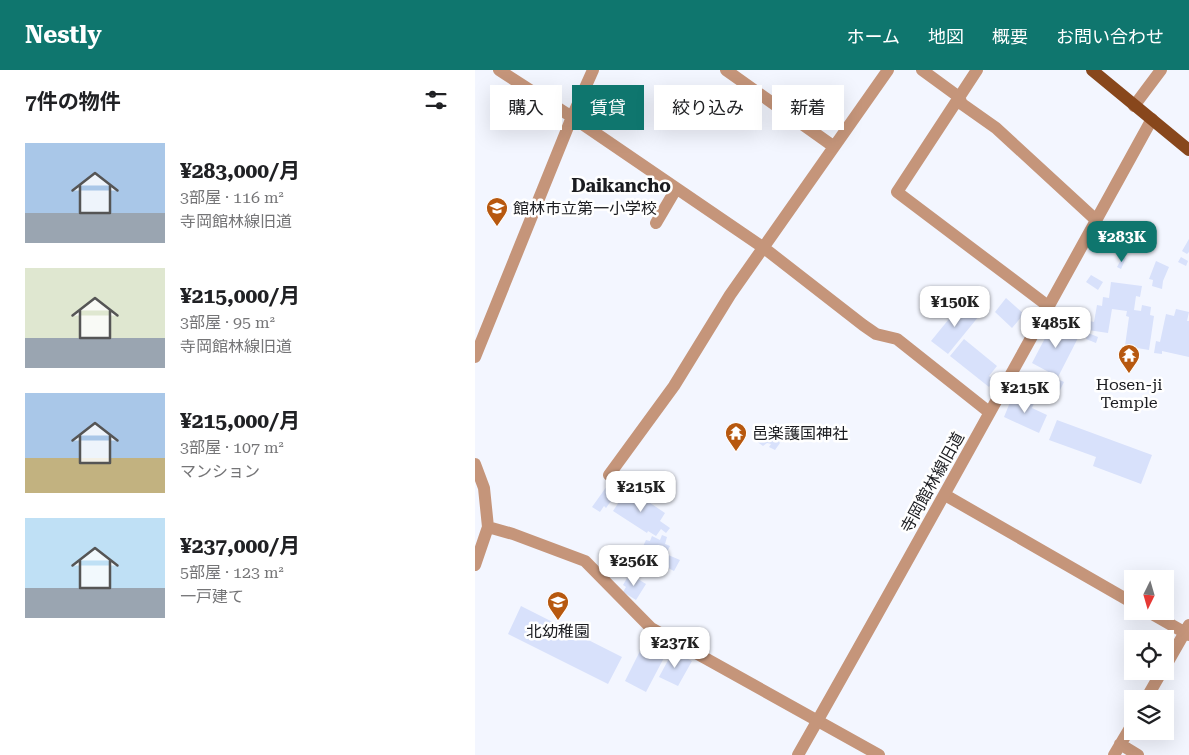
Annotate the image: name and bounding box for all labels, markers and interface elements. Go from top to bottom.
text: Nestly [25,21,102,49]
text: ホーム [847,26,900,47]
text: 地図 [928,26,964,47]
text: 概要 [992,26,1028,47]
text: お問い合わせ [1056,26,1164,47]
chip: 購入 [490,85,562,130]
chip: 賃貸 [572,85,644,130]
chip: 絞り込み [654,85,762,130]
chip: 新着 [772,85,844,130]
icon: filters [422,86,450,114]
text: 7件の物件 [25,90,121,114]
text: ¥283,000/月 [180,159,300,183]
icon: home [65,163,125,223]
district label: Daikancho [571,175,671,196]
text: 3部屋 · 116 m² [180,188,284,207]
school or university icon: 館林市立第一小学校 [485,196,509,227]
place label: 館林市立第一小学校 [513,199,657,218]
text: 寺岡館林線旧道 [180,212,292,231]
pin: ¥283K [1087,220,1157,263]
text: ¥283K [1098,227,1146,246]
text: ¥215,000/月 [180,284,300,308]
pin: ¥150K [920,286,990,328]
icon: home [65,288,125,348]
text: ¥150K [931,292,979,311]
pin: ¥485K [1021,306,1091,349]
text: 3部屋 · 95 m² [180,313,275,332]
text: ¥485K [1032,313,1080,332]
text: 寺岡館林線旧道 [180,337,292,356]
temple icon: Hosen-ji Temple [1117,343,1141,374]
pin: ¥215K [990,372,1060,414]
place label: Hosen-ji Temple [1096,375,1162,412]
text: ¥215K [1001,378,1049,397]
text: ¥215,000/月 [180,409,300,433]
icon: home [65,413,125,473]
temple icon: 邑楽護国神社 [724,421,748,452]
place label: 邑楽護国神社 [752,424,848,443]
street label: 寺岡館林線旧道 [897,429,968,536]
text: 3部屋 · 107 m² [180,438,284,457]
text: マンション [180,462,260,481]
pin: ¥215K [606,470,676,513]
text: ¥215K [617,477,665,496]
text: ¥237,000/月 [180,534,300,558]
icon: home [65,538,125,598]
pin: ¥256K [599,544,669,587]
text: ¥256K [610,551,658,570]
text: 5部屋 · 123 m² [180,563,284,582]
north arrow [1124,570,1174,620]
map controls [1124,570,1174,740]
text: 一戸建て [180,587,244,606]
school or university icon: 北幼稚園 [546,590,570,621]
place label: 北幼稚園 [526,622,590,641]
pin: ¥237K [640,626,710,669]
button: locate [1124,630,1174,680]
text: ¥237K [651,633,699,652]
button: layers [1124,690,1174,740]

